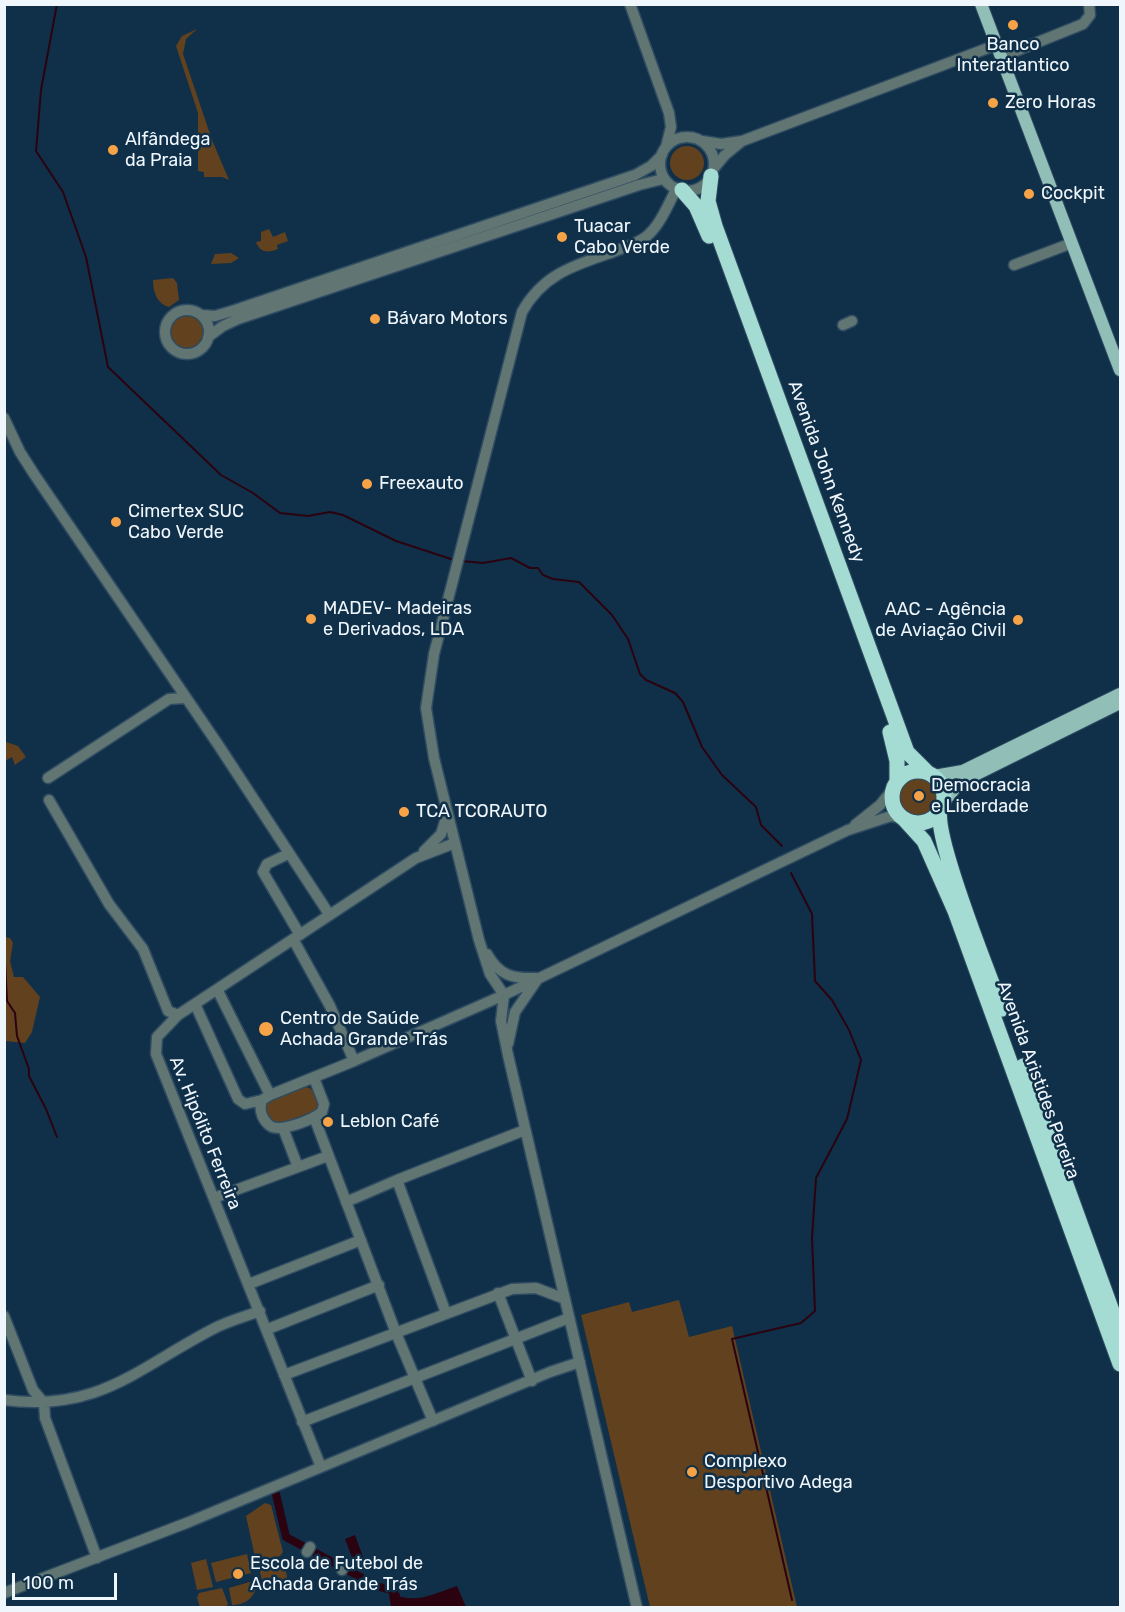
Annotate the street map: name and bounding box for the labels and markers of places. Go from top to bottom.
marker: Banco Interatlantico [1006,18,1020,32]
place label: Banco Interatlantico [956,34,1070,76]
place label: Zero Horas [1005,92,1096,114]
marker: Zero Horas [986,96,1000,110]
place label: Alfândega da Praia [125,129,211,172]
marker: Alfândega da Praia [106,143,120,157]
place label: Cockpit [1041,183,1105,205]
marker: Cockpit [1022,187,1036,201]
place label: Tuacar Cabo Verde [574,216,670,258]
marker: Tuacar Cabo Verde [555,230,569,244]
place label: Bávaro Motors [387,308,508,330]
marker: Bávaro Motors [368,312,382,326]
place label: Freexauto [379,473,464,495]
marker: Freexauto [360,477,374,491]
place label: Cimertex SUC Cabo Verde [128,501,244,544]
marker: Cimertex SUC Cabo Verde [109,515,123,529]
place label: MADEV- Madeiras e Derivados, LDA [323,598,472,640]
place label: AAC - Agência de Aviação Civil [875,599,1006,642]
marker: MADEV- Madeiras e Derivados, LDA [304,612,318,626]
marker: AAC - Agência de Aviação Civil [1011,613,1025,627]
place label: Democracia e Liberdade [931,775,1031,818]
marker: Democracia e Liberdade [912,789,926,803]
place label: TCA TCORAUTO [416,801,547,823]
marker: TCA TCORAUTO [397,805,411,819]
place label: Centro de Saúde Achada Grande Trás [280,1008,448,1050]
marker: Centro de Saúde Achada Grande Trás [257,1020,275,1038]
place label: Leblon Café [340,1111,439,1133]
marker: Leblon Café [321,1115,335,1129]
place label: Complexo Desportivo Adega [704,1451,853,1494]
marker: Complexo Desportivo Adega [685,1465,699,1479]
place label: Escola de Futebol de Achada Grande Trás [250,1553,423,1596]
marker: Escola de Futebol de Achada Grande Trás [231,1567,245,1581]

